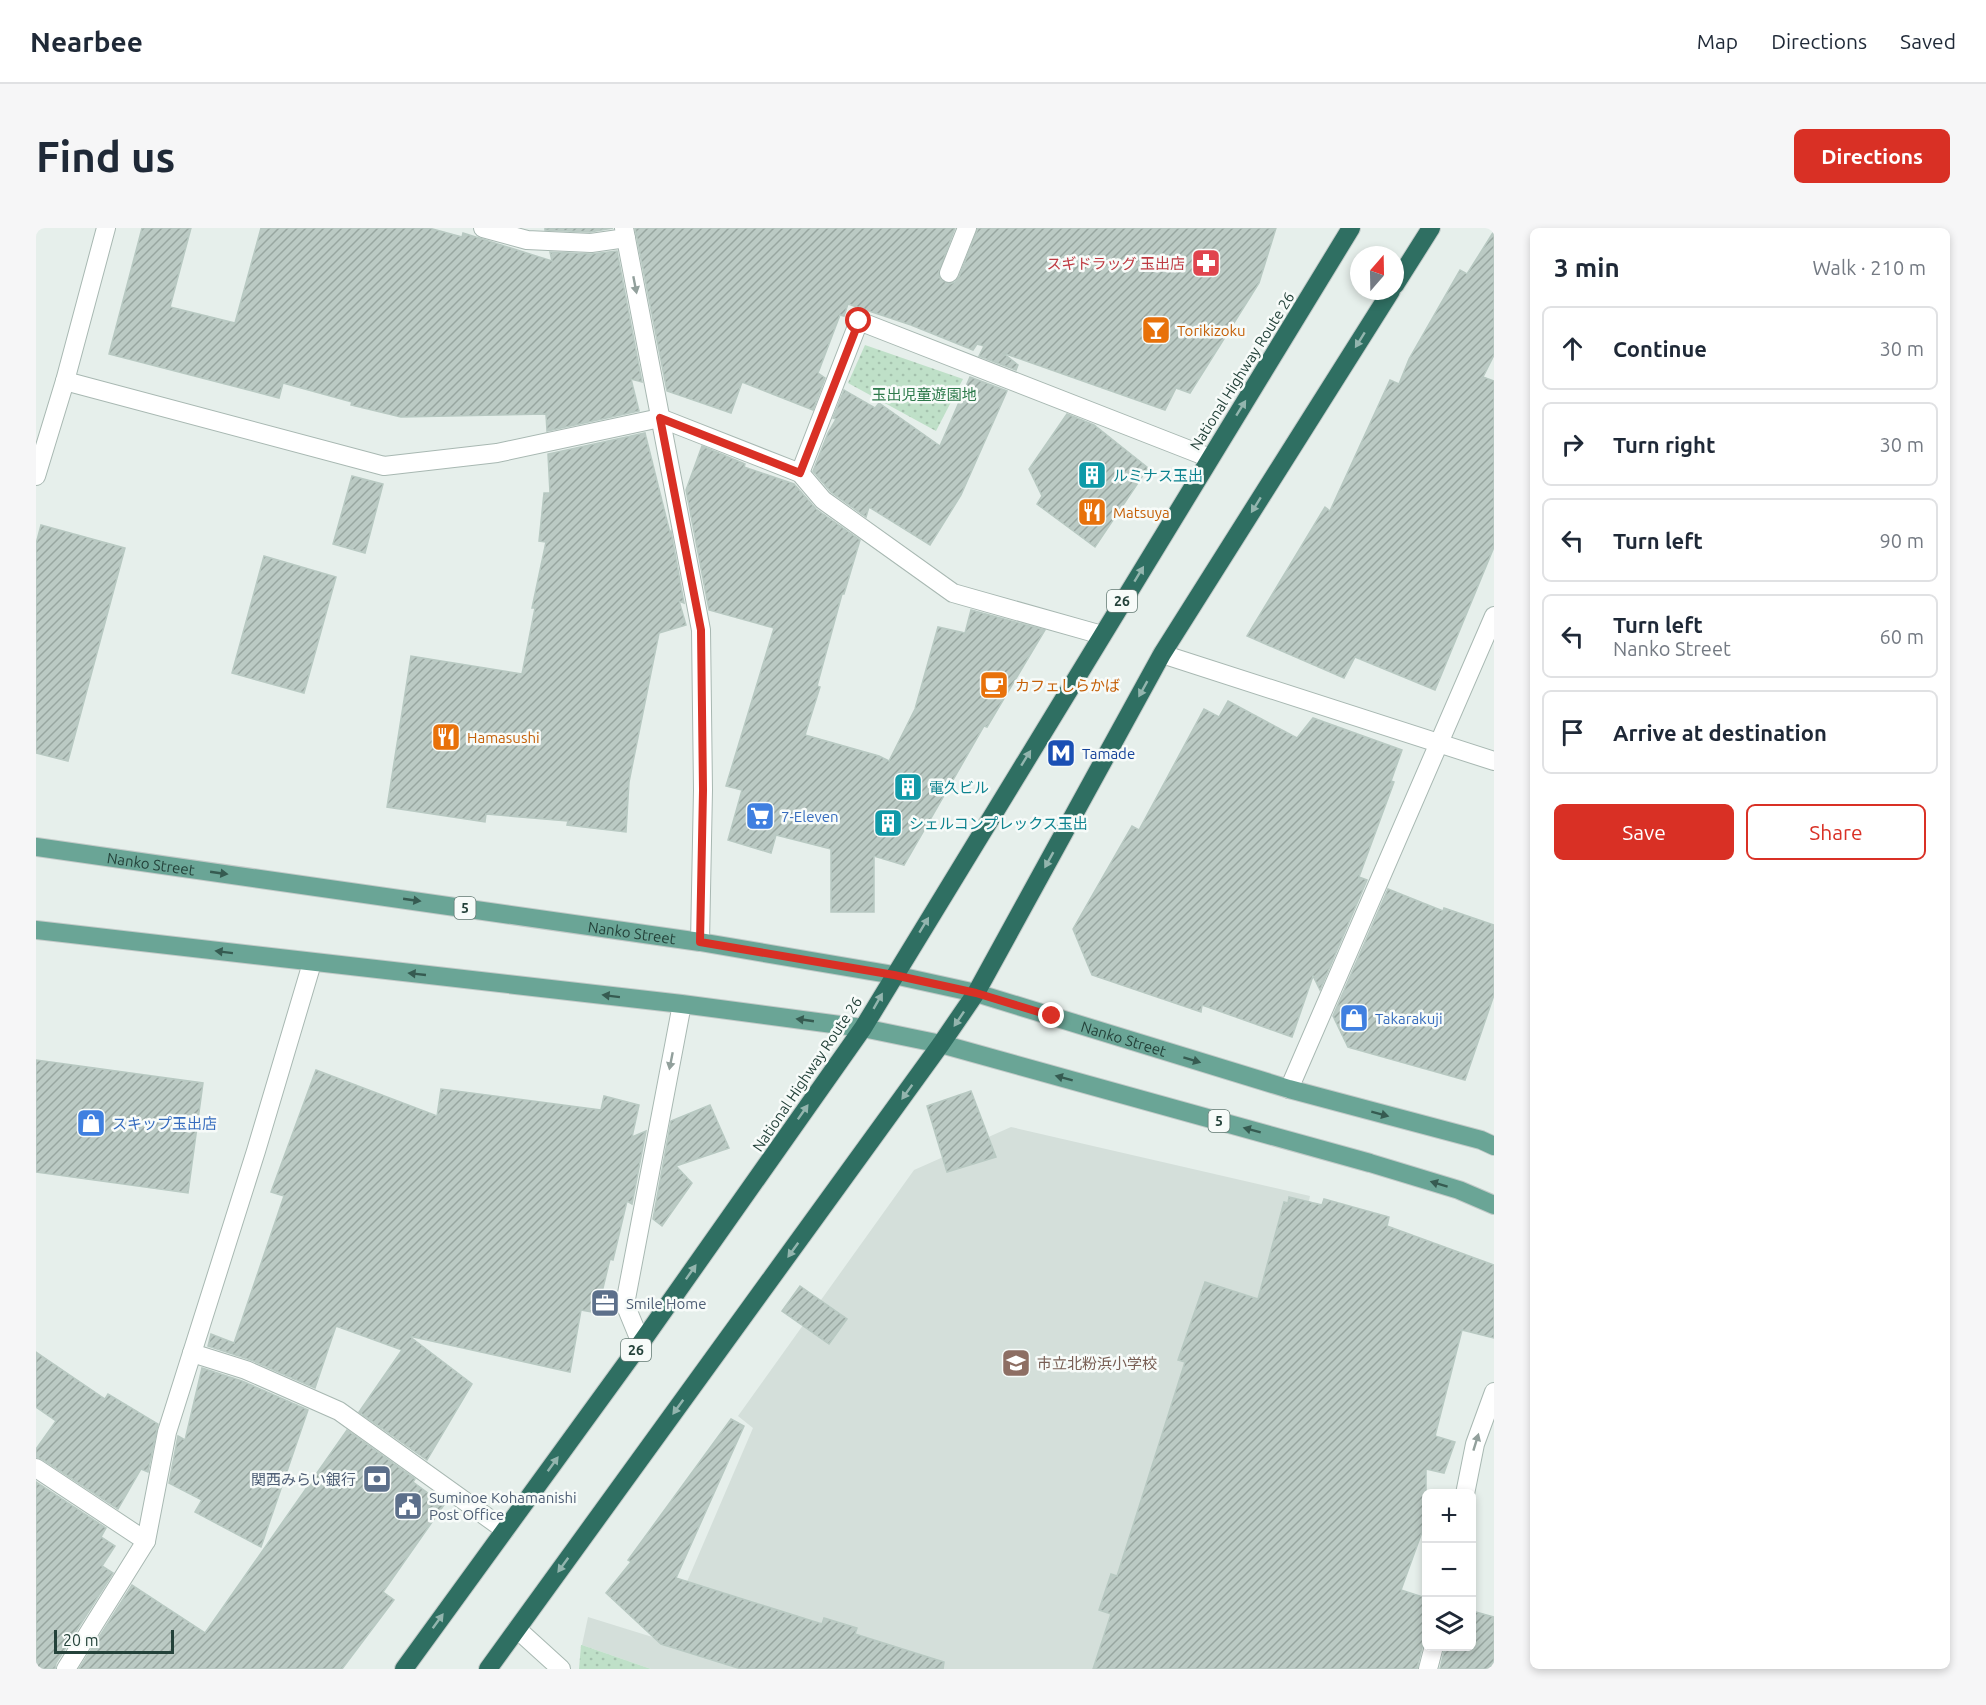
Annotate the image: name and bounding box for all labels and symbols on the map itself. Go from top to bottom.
north arrow [1350,246,1404,300]
pharmacy icon: スギドラッグ 玉出店 [1190,247,1222,279]
place label: スギドラッグ 玉出店 [1047,255,1185,272]
one-way arrow [631,276,640,295]
street label: National Highway Route 26 [1186,289,1298,453]
route start [845,307,871,333]
bar icon: Torikizoku [1140,314,1172,346]
place label: Torikizoku [1177,322,1246,339]
one-way arrow [1354,332,1365,349]
park label: 玉出児童遊園地 [871,386,977,403]
one-way arrow [1235,400,1246,416]
building icon: ルミナス玉出 [1076,459,1108,491]
place label: ルミナス玉出 [1113,467,1203,484]
restaurant icon: Matsuya [1076,496,1108,528]
one-way arrow [1250,497,1261,514]
place label: Matsuya [1113,504,1170,521]
one-way arrow [1133,566,1144,582]
road number: 26 [1107,590,1137,612]
cafe icon: カフェしらかば [978,669,1010,701]
place label: カフェしらかば [1015,677,1120,694]
one-way arrow [1138,681,1148,698]
restaurant icon: Hamasushi [430,721,462,753]
place label: Hamasushi [467,729,540,746]
metro station icon: Tamade [1045,737,1077,769]
place label: Tamade [1082,745,1135,762]
one-way arrow [1020,750,1031,766]
building icon: 電久ビル [892,771,924,803]
place label: 電久ビル [929,779,989,796]
supermarket icon: 7-Eleven [744,800,776,832]
building icon: シェルコンプレックス玉出 [872,807,904,839]
place label: 7-Eleven [781,808,839,825]
place label: シェルコンプレックス玉出 [909,815,1088,832]
street label: Nanko Street [106,849,196,878]
one-way arrow [1044,852,1054,869]
one-way arrow [209,868,228,877]
one-way arrow [402,896,421,905]
road number: 5 [454,897,476,919]
one-way arrow [919,916,929,933]
street label: Nanko Street [587,918,677,947]
one-way arrow [214,947,233,957]
one-way arrow [408,969,427,979]
one-way arrow [602,991,621,1001]
one-way arrow [873,992,883,1009]
street label: National Highway Route 26 [749,993,865,1155]
route end [1038,1002,1064,1028]
shop icon: Takarakuji [1338,1002,1370,1034]
one-way arrow [953,1010,965,1026]
place label: Takarakuji [1375,1010,1443,1027]
one-way arrow [795,1015,814,1024]
street label: Nanko Street [1079,1017,1169,1059]
one-way arrow [666,1052,675,1071]
one-way arrow [1183,1056,1201,1065]
one-way arrow [1055,1073,1073,1082]
one-way arrow [901,1083,913,1099]
one-way arrow [797,1104,809,1120]
shop icon: スキップ玉出店 [75,1107,107,1139]
one-way arrow [1371,1109,1389,1119]
road number: 5 [1208,1110,1230,1132]
place label: スキップ玉出店 [112,1115,217,1132]
one-way arrow [1243,1125,1261,1135]
one-way arrow [1430,1179,1448,1188]
one-way arrow [787,1242,799,1257]
one-way arrow [685,1264,697,1280]
office icon: Smile Home [589,1287,621,1319]
place label: Smile Home [626,1295,707,1312]
road number: 26 [621,1339,651,1361]
school or university icon: 市立北粉浜小学校 [1000,1347,1032,1379]
place label: 市立北粉浜小学校 [1037,1355,1157,1372]
one-way arrow [672,1399,684,1415]
one-way arrow [1472,1433,1481,1451]
one-way arrow [547,1457,559,1473]
bank icon: 関西みらい銀行 [361,1463,393,1495]
place label: 関西みらい銀行 [251,1471,356,1488]
place label: Suminoe Kohamanishi Post Office [429,1489,577,1523]
public building icon: Suminoe Kohamanishi Post Office [392,1490,424,1522]
one-way arrow [557,1557,569,1573]
one-way arrow [432,1614,444,1630]
scale bar [54,1627,174,1654]

